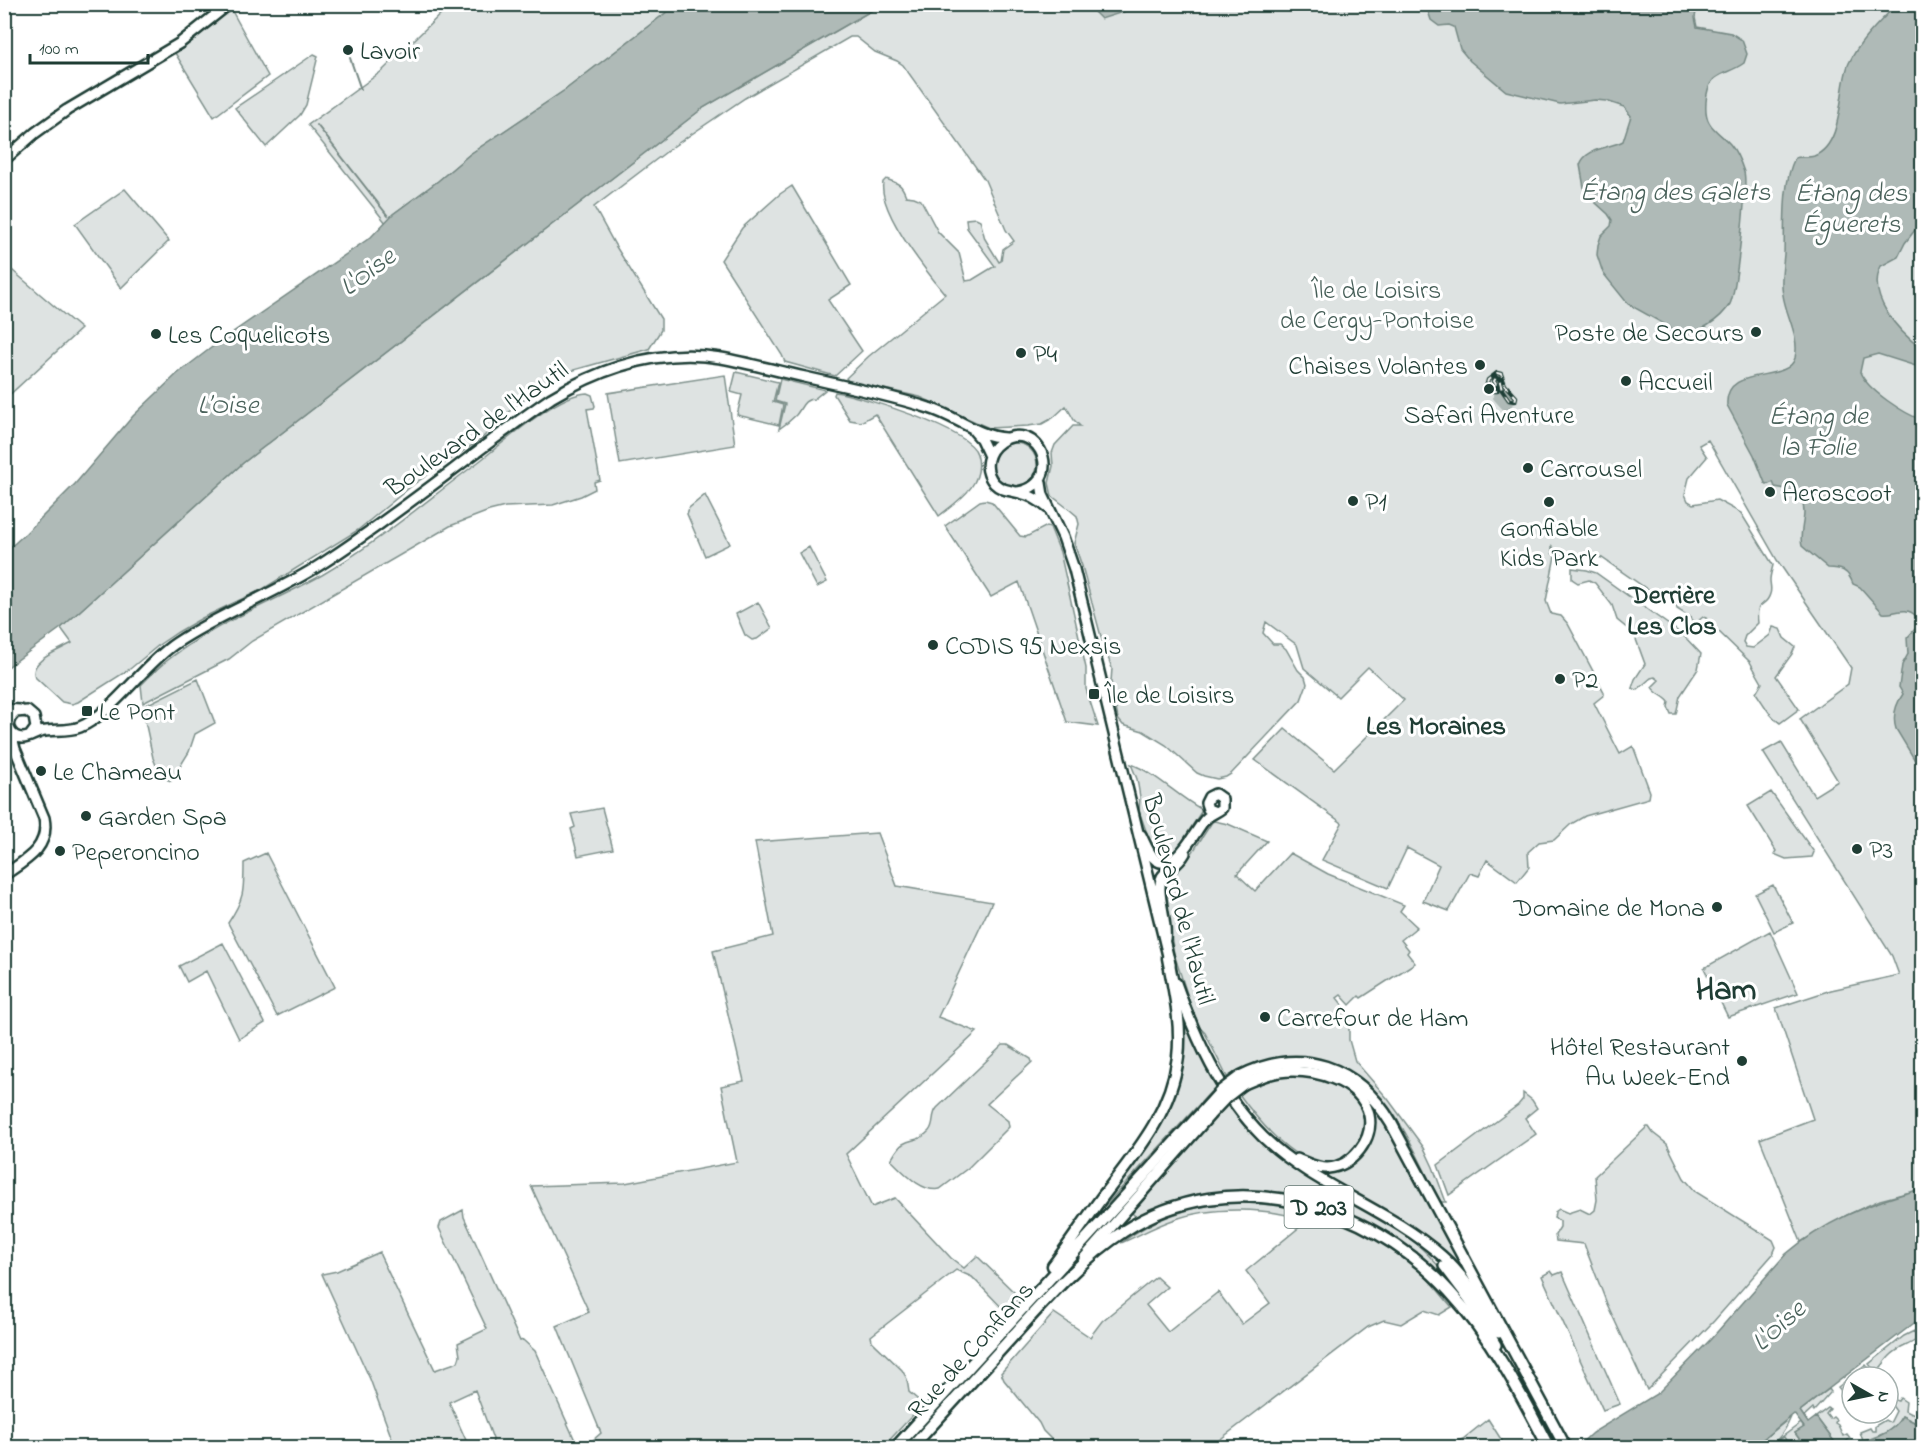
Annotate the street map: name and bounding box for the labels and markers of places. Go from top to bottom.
place label: Lavoir [360,34,421,72]
marker: Lavoir [341,43,355,57]
place label: Poste de Secours [1555,316,1744,354]
place label: Les Coquelicots [168,318,330,356]
marker: Poste de Secours [1749,325,1763,339]
marker: Les Coquelicots [149,327,163,341]
place label: P4 [1033,337,1057,375]
marker: P4 [1014,346,1028,360]
place label: Chaises Volantes [1288,349,1468,387]
marker: Chaises Volantes [1473,358,1487,372]
place label: Accueil [1638,365,1713,403]
marker: Accueil [1619,374,1633,388]
marker: Safari Aventure [1482,382,1496,396]
place label: Safari Aventure [1404,398,1575,436]
place label: Carrousel [1540,452,1642,490]
marker: Carrousel [1521,461,1535,475]
place label: Aeroscoot [1782,476,1892,514]
place label: P1 [1365,485,1387,523]
marker: Aeroscoot [1763,485,1777,499]
marker: P1 [1346,494,1360,508]
marker: Gonflable Kids Park [1542,495,1556,509]
place label: Gonflable Kids Park [1500,511,1599,579]
place label: CODIS 95 Nexsis [945,629,1122,667]
marker: CODIS 95 Nexsis [926,638,940,652]
place label: P2 [1572,663,1598,701]
marker: P2 [1553,672,1567,686]
place label: Île de Loisirs [1104,678,1234,716]
marker: Île de Loisirs [1087,687,1101,701]
place label: Le Pont [99,695,176,733]
marker: Le Pont [80,704,94,718]
place label: Le Chameau [53,755,182,793]
marker: Le Chameau [34,764,48,778]
place label: Garden Spa [98,800,227,838]
marker: Garden Spa [79,809,93,823]
place label: P3 [1869,833,1893,871]
place label: Peperoncino [72,835,200,873]
marker: P3 [1850,842,1864,856]
marker: Peperoncino [53,844,67,858]
place label: Domaine de Mona [1513,891,1705,929]
marker: Domaine de Mona [1710,900,1724,914]
place label: Carrefour de Ham [1277,1001,1469,1039]
marker: Carrefour de Ham [1258,1010,1272,1024]
place label: Hôtel Restaurant Au Week-End [1550,1030,1730,1098]
marker: Hôtel Restaurant Au Week-End [1735,1054,1749,1068]

